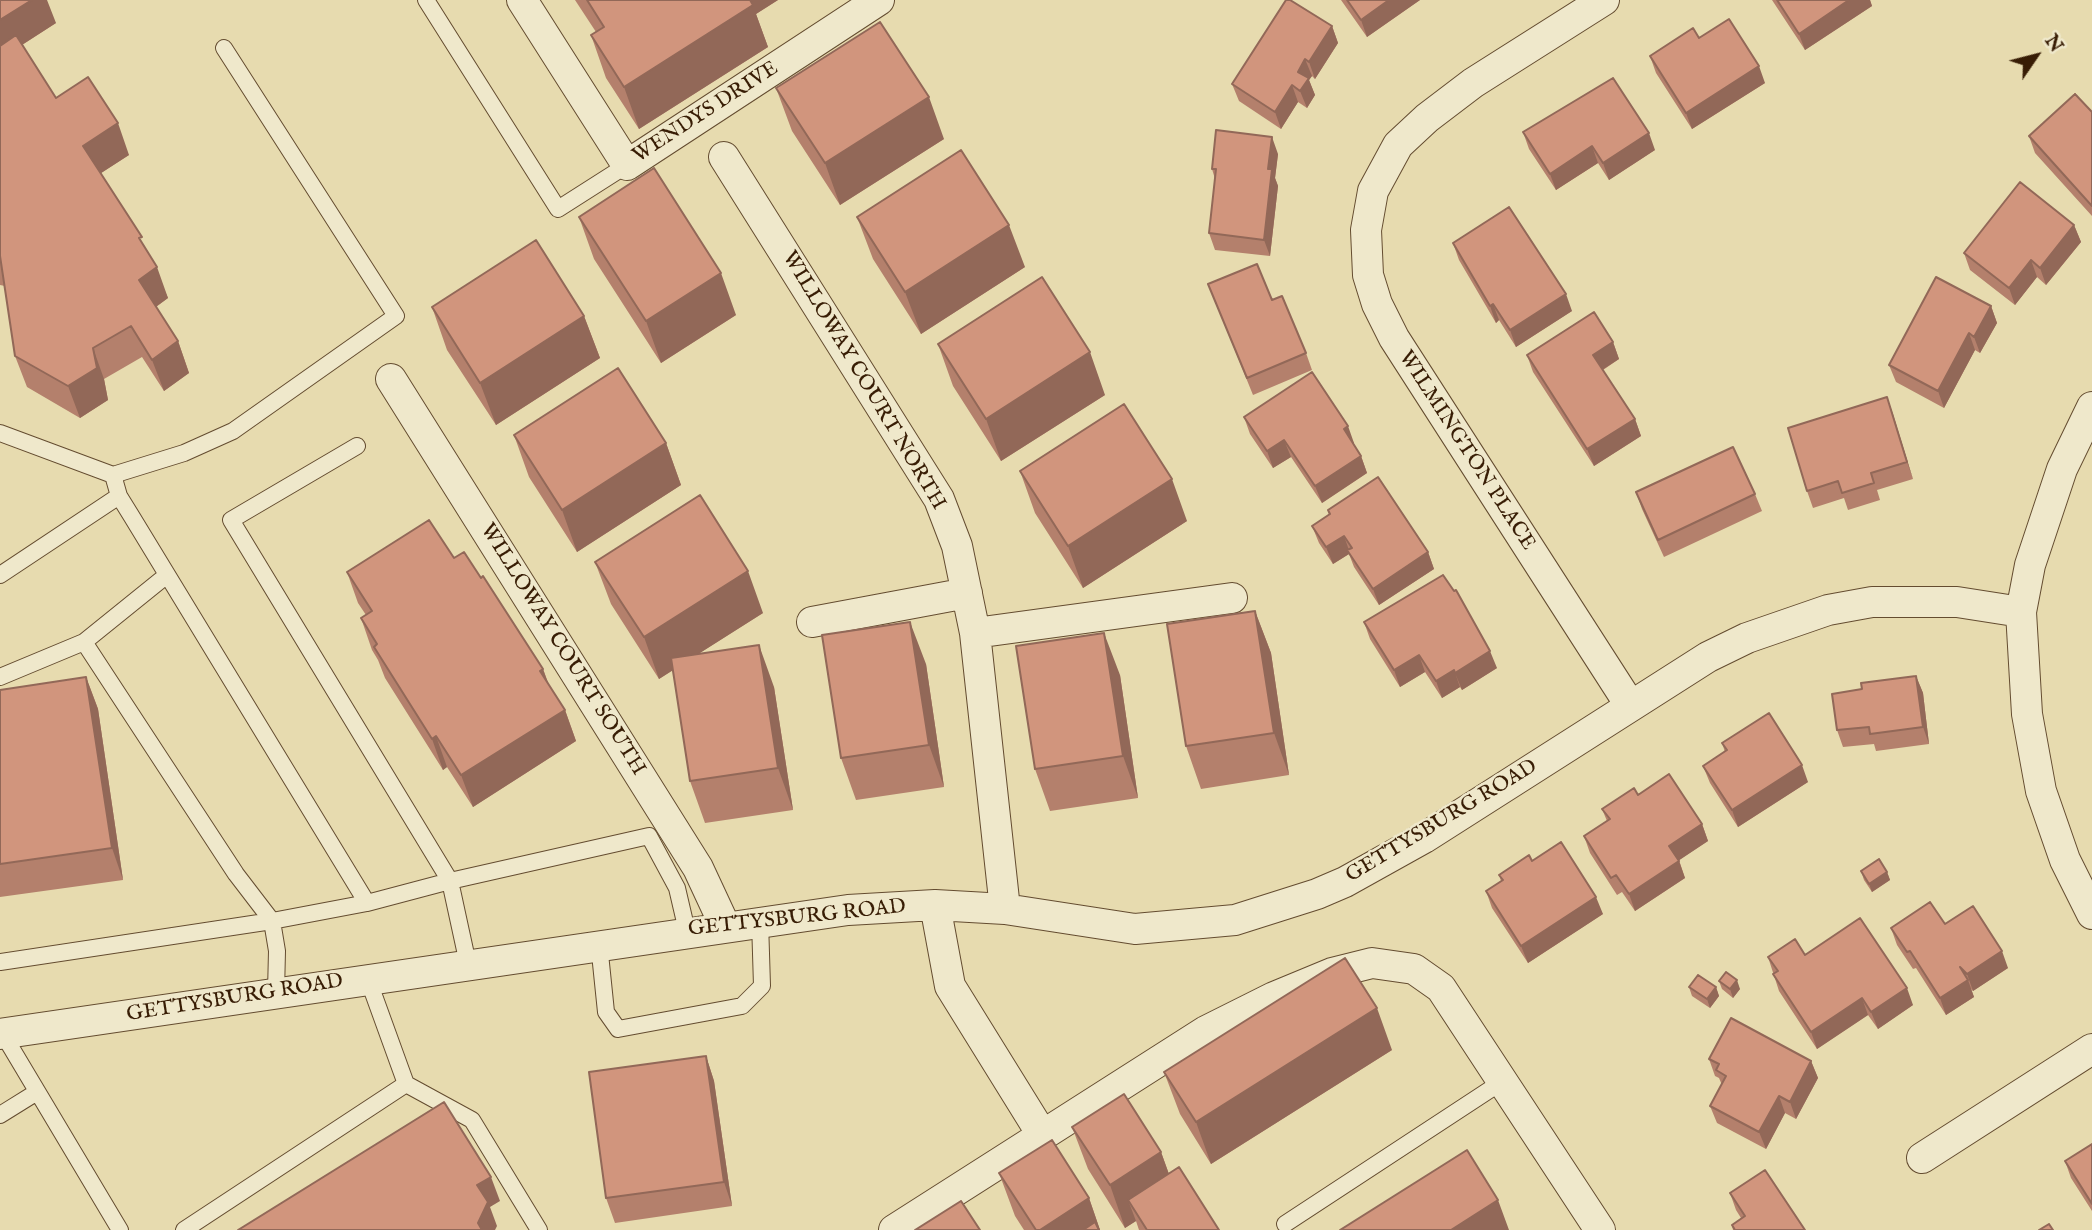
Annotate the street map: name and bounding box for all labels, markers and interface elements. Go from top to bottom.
north arrow [2001,21,2071,91]
text: N [2039,30,2068,58]
street label: WENDYS DRIVE [629,57,783,169]
street label: WILLOWAY COURT NORTH [776,247,950,515]
street label: WILMINGTON PLACE [1392,347,1540,555]
street label: WILLOWAY COURT SOUTH [474,519,650,781]
street label: GETTYSBURG ROAD [1342,755,1542,889]
street label: GETTYSBURG ROAD [687,895,907,943]
street label: GETTYSBURG ROAD [125,969,345,1029]

